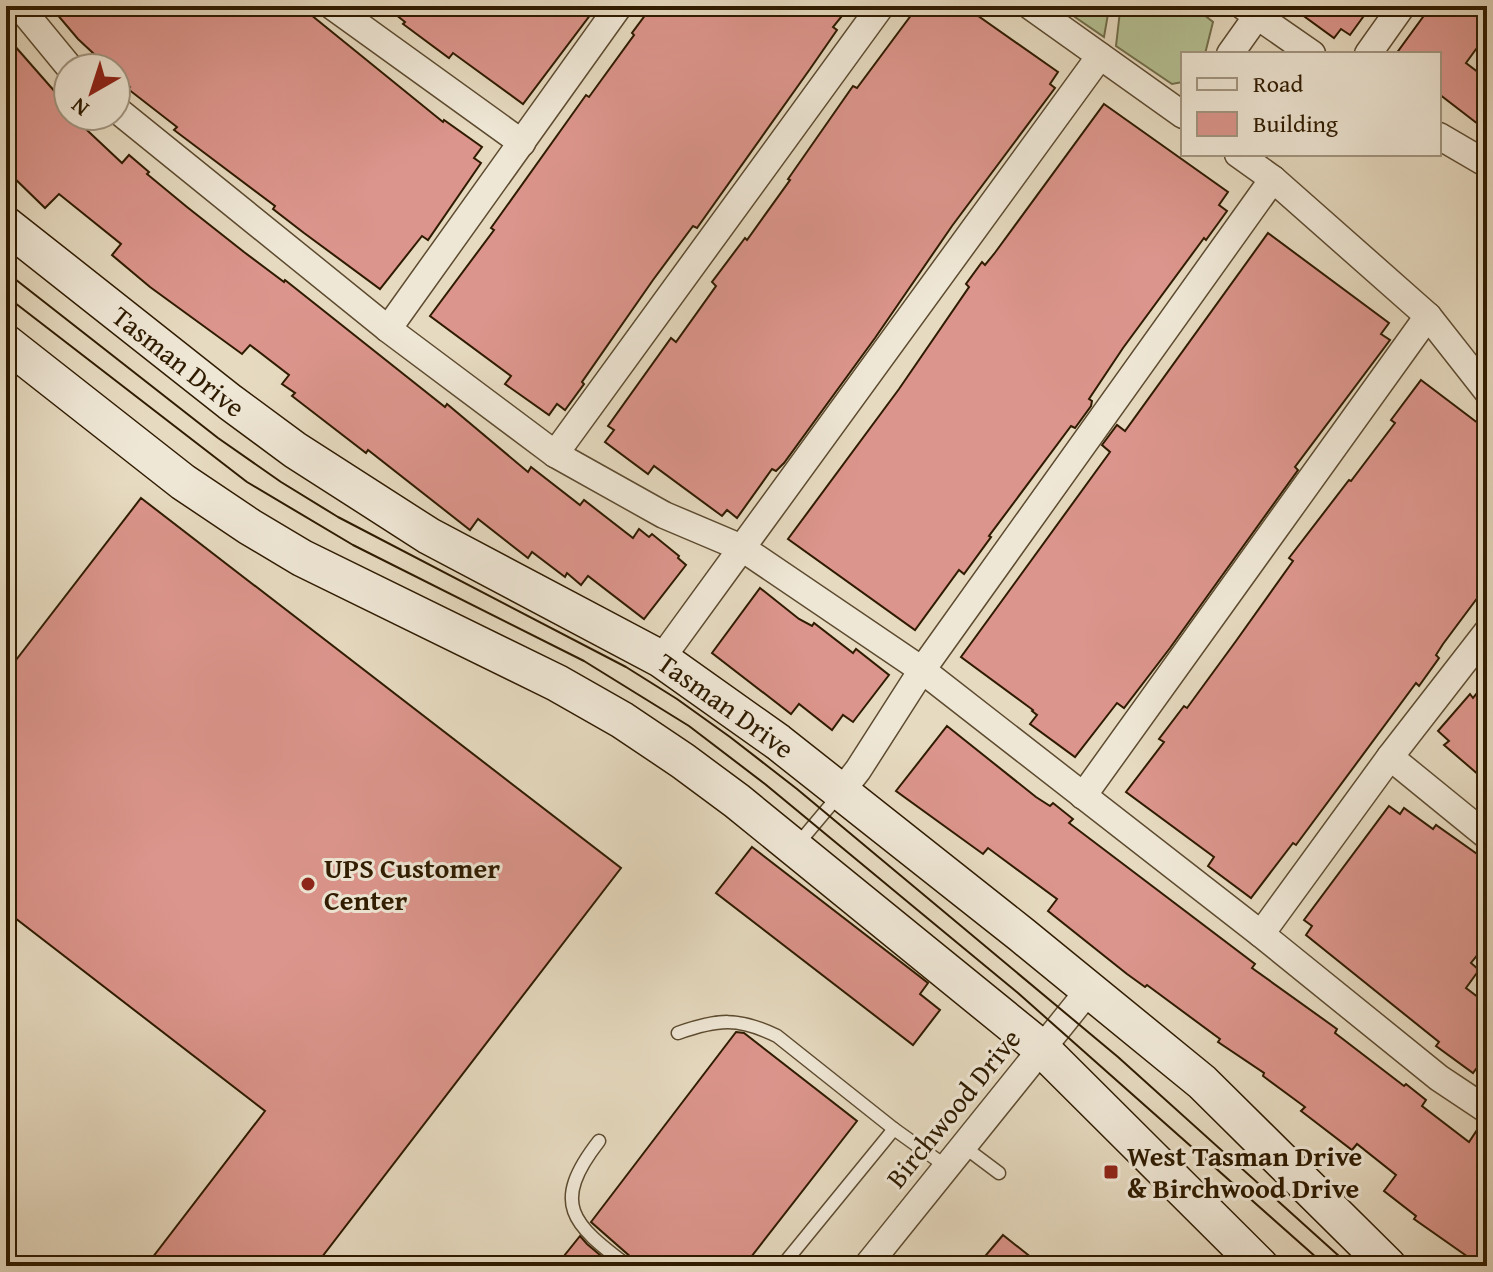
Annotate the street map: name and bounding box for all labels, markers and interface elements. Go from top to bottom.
north arrow [52,52,132,132]
legend [1181,52,1441,156]
text: Road [1253,66,1303,101]
text: N [63,90,95,125]
text: Building [1253,106,1338,141]
street label: Tasman Drive [104,295,254,427]
street label: Tasman Drive [649,642,804,768]
place label: UPS Customer Center [324,847,500,920]
marker: UPS Customer Center [299,875,317,893]
street label: Birchwood Drive [875,1019,1030,1196]
place label: West Tasman Drive & Birchwood Drive [1127,1135,1362,1208]
marker: West Tasman Drive & Birchwood Drive [1102,1163,1120,1181]

